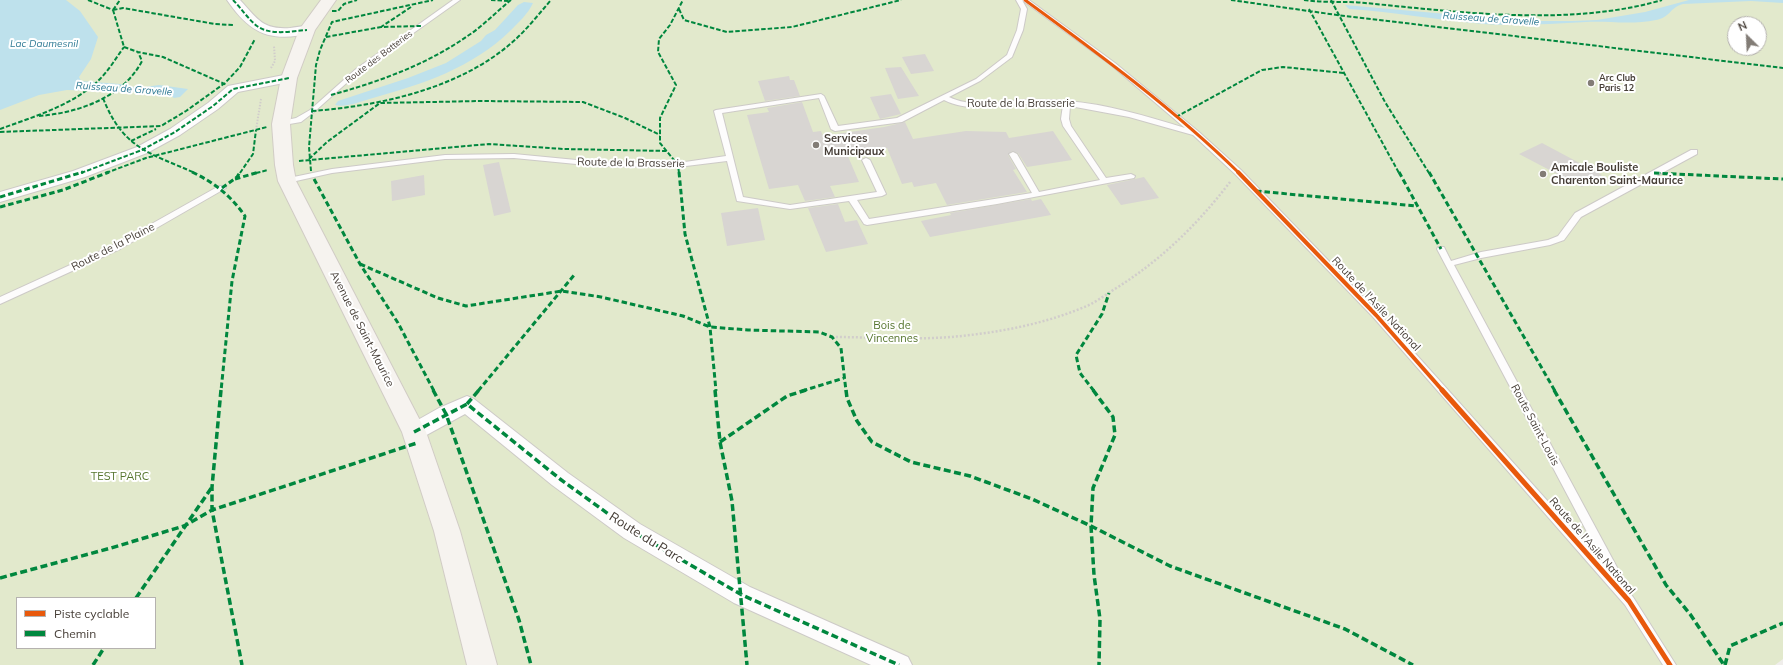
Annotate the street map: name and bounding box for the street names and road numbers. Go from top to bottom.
street label: Route des Batteries [343,28,415,86]
street label: Route de la Brasserie [967,97,1075,111]
street label: Route de la Brasserie [577,155,685,171]
street label: Route de la Plaine [69,220,157,274]
street label: Route de l'Asile National [1329,254,1423,354]
street label: Avenue de Saint-Maurice [327,269,397,389]
street label: Route Saint-Louis [1508,382,1562,468]
street label: Route de l'Asile National [1546,495,1638,597]
street label: Route du Parc [606,509,686,567]

